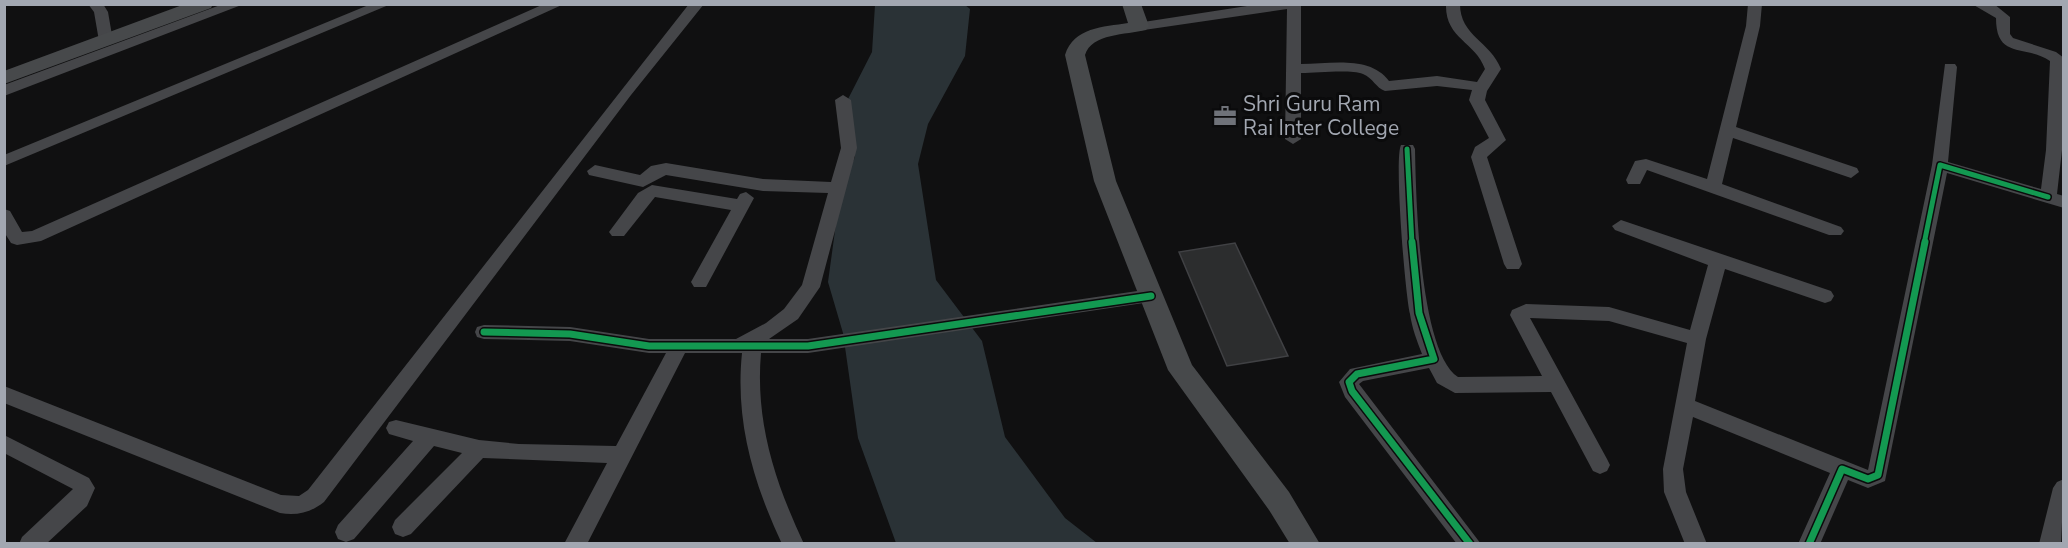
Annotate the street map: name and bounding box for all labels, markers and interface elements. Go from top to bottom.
place label: Shri Guru Ram Rai Inter College [1243,90,1399,142]
office icon: Shri Guru Ram Rai Inter College [1212,103,1238,129]

